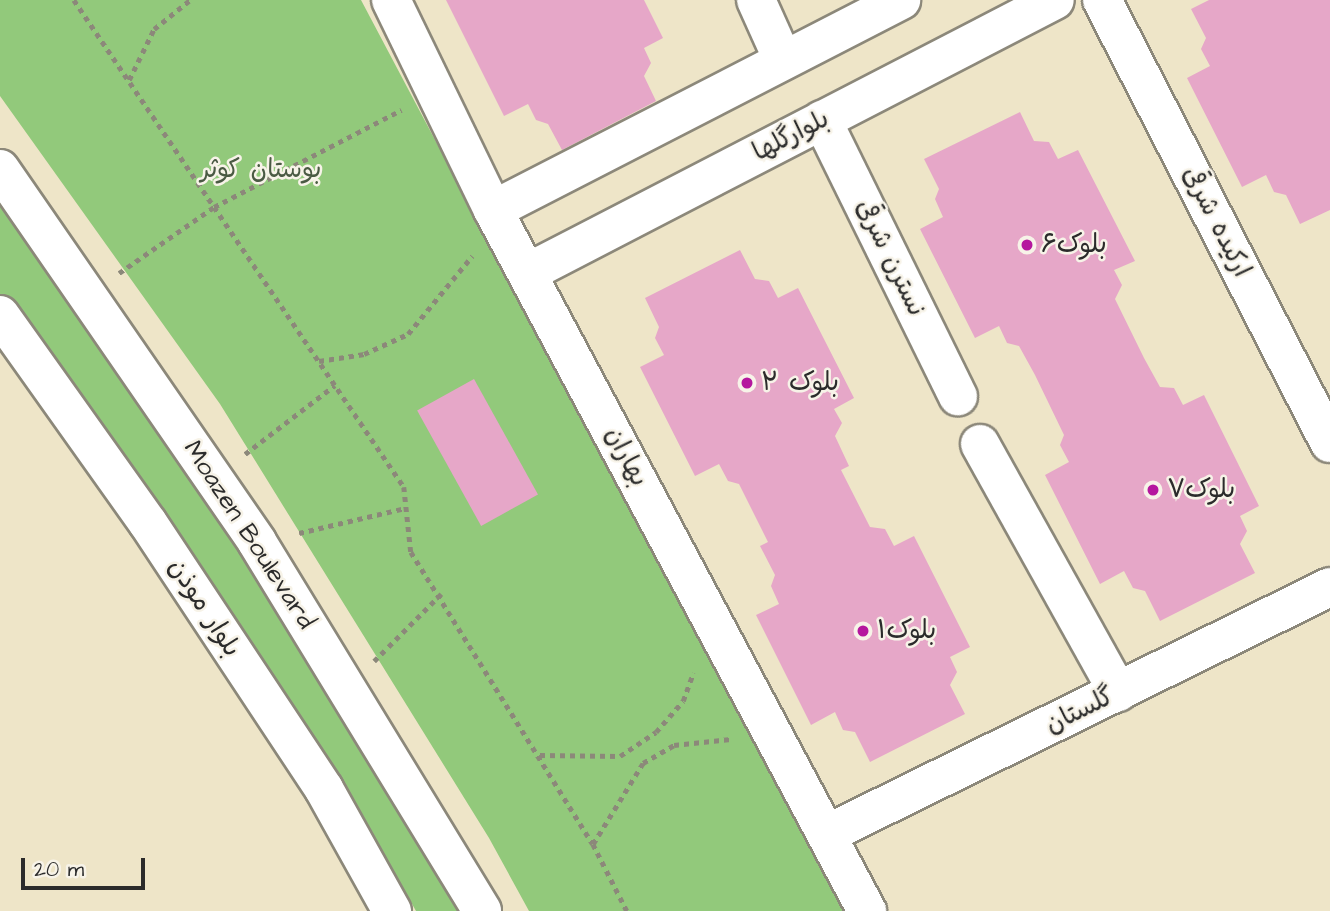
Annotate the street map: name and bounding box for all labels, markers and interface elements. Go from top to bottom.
street label: بلوارگلها [748,104,834,168]
park label: بوستان کوثر [201,154,321,186]
street label: ارکیده شرقی [1175,162,1257,282]
street label: نسترن شرقی [848,195,932,321]
place label: بلوک۶ [1041,229,1107,261]
marker: بلوک۶ [1019,237,1035,253]
place label: بلوک ۲ [761,367,839,399]
marker: بلوک ۲ [739,375,755,391]
street label: بهاران [597,422,655,492]
street label: Moazen Boulevard [176,435,322,635]
place label: بلوک۷ [1167,474,1235,506]
marker: بلوک۷ [1145,482,1161,498]
street label: بلوار موذن [161,553,247,663]
place label: بلوک۱ [877,615,936,647]
marker: بلوک۱ [855,623,871,639]
street label: گلستان [1040,681,1120,741]
scale bar [24,844,149,888]
text: 20 m [34,855,84,884]

